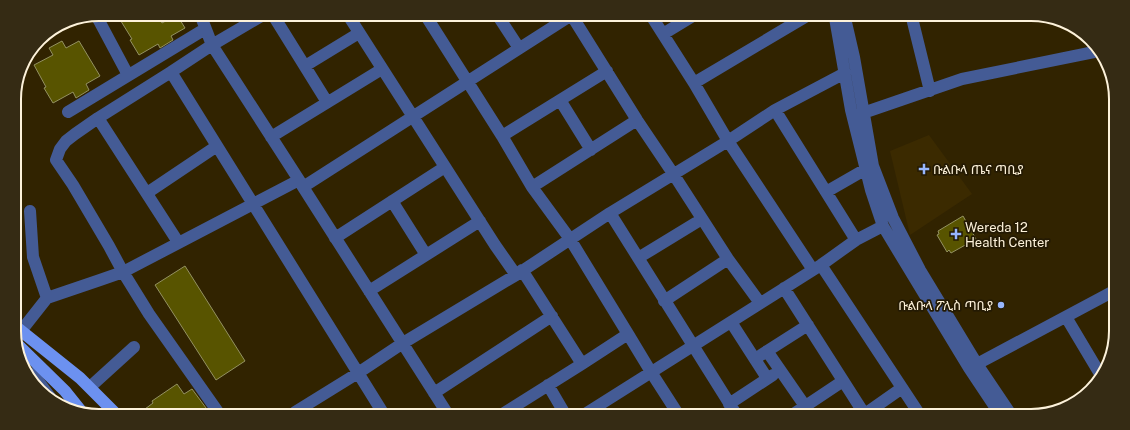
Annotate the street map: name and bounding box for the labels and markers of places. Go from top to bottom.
place label: ቡልቡላ ጤና ጣቢያ [933,162,1024,177]
marker: ቡልቡላ ጤና ጣቢያ [918,163,930,175]
place label: Wereda 12 Health Center [965,220,1049,250]
marker: Wereda 12 Health Center [950,228,962,240]
place label: ቡልቡላ ፖሊስ ጣቢያ [898,298,993,313]
marker: ቡልቡላ ፖሊስ ጣቢያ [996,300,1006,310]

